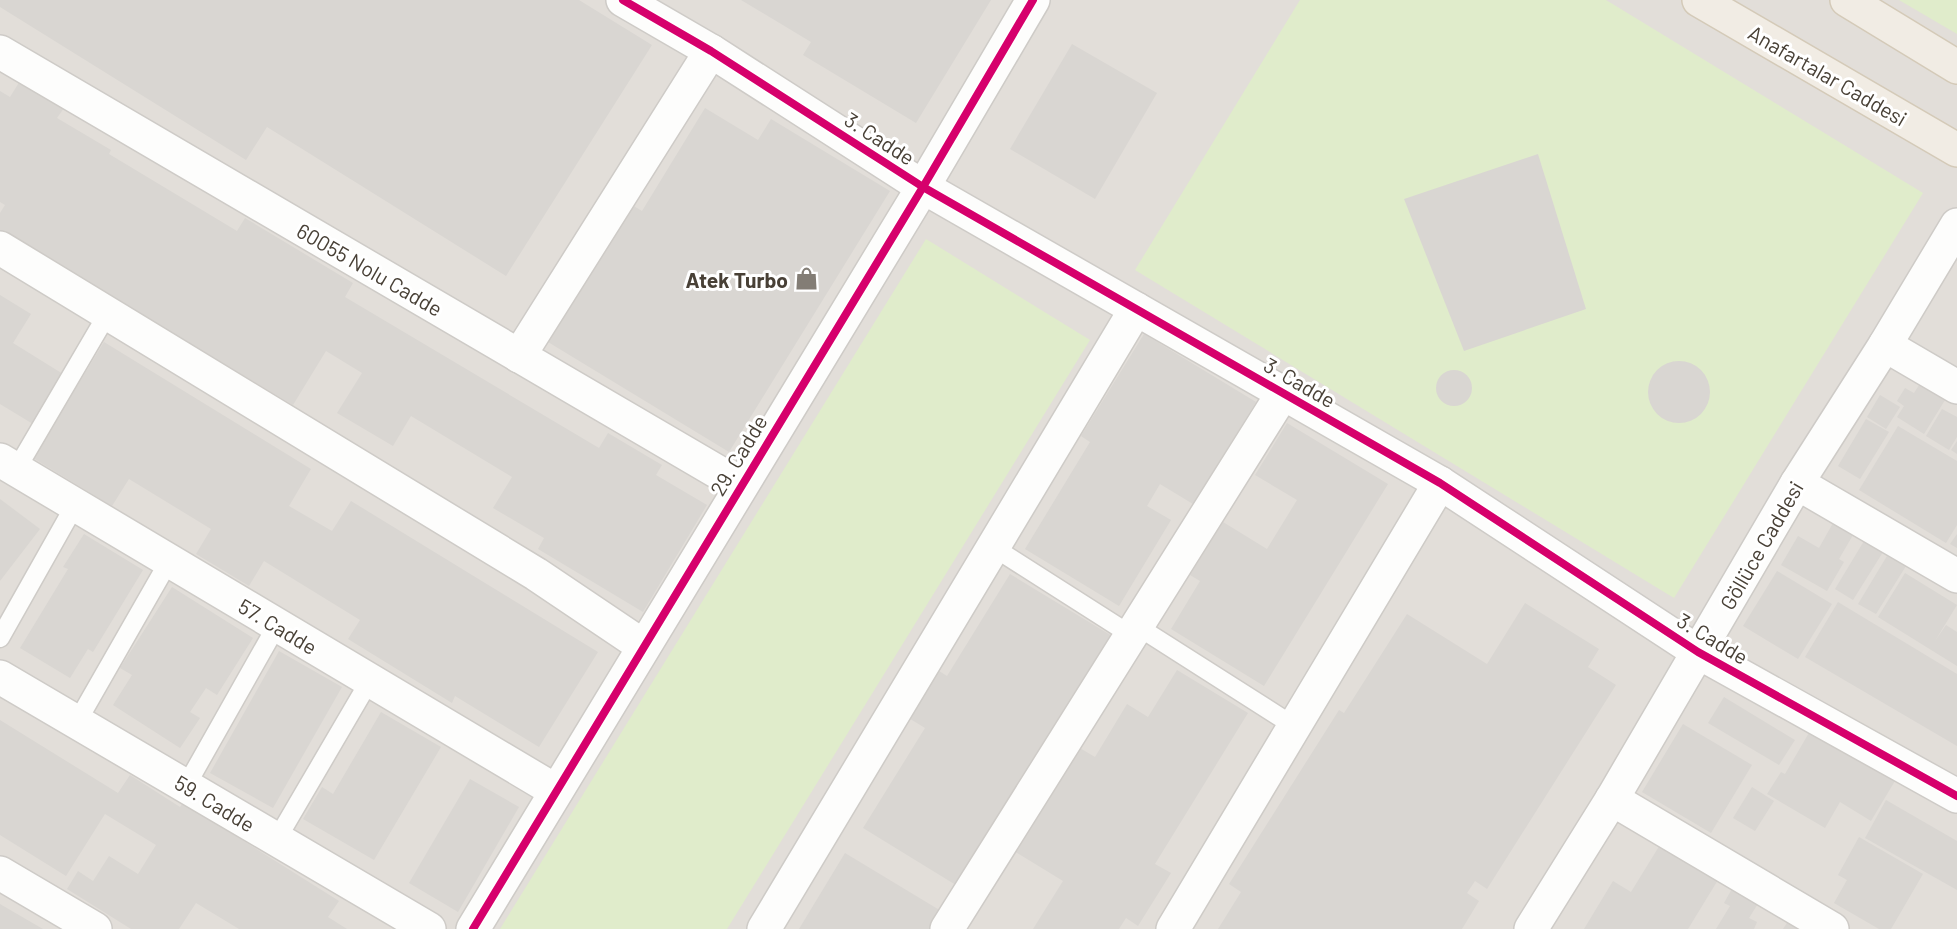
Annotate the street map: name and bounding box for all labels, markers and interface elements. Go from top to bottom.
street label: Anafartalar Caddesi [1744,19,1912,131]
street label: 3. Cadde [840,106,920,170]
street label: 60055 Nolu Cadde [293,217,447,321]
shop icon: Atek Turbo [793,266,819,292]
place label: Atek Turbo [686,267,788,292]
street label: 3. Cadde [1260,352,1340,412]
street label: 29. Cadde [704,410,772,500]
street label: Göllüce Caddesi [1714,476,1808,614]
street label: 57. Cadde [234,593,322,659]
street label: 3. Cadde [1673,607,1753,669]
street label: 59. Cadde [170,769,260,837]

